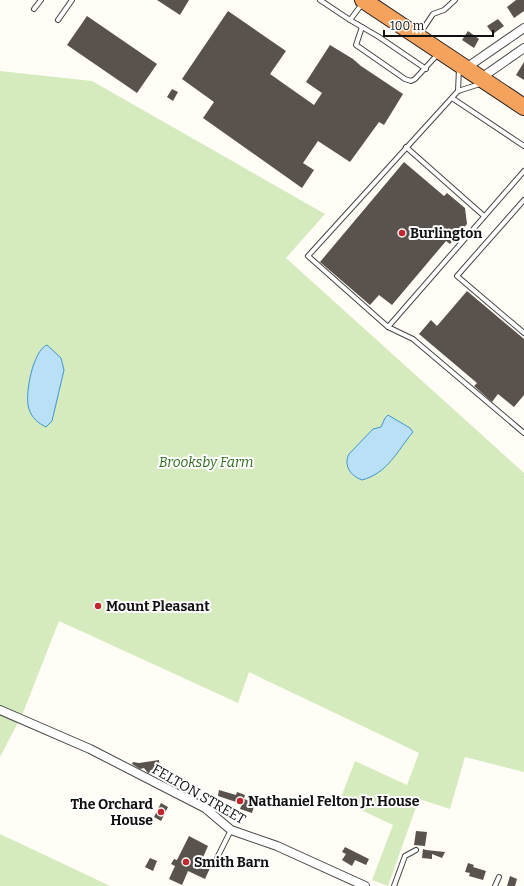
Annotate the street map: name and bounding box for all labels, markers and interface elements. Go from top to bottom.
scale bar [384,12,493,38]
text: 100 m [390,19,425,33]
place label: Burlington [410,225,482,242]
marker: Burlington [397,228,407,238]
park label: Brooksby Farm [159,454,253,471]
place label: Mount Pleasant [106,598,210,615]
marker: Mount Pleasant [93,601,103,611]
street label: FELTON STREET [149,761,249,828]
place label: Nathaniel Felton Jr. House [248,793,420,810]
place label: The Orchard House [70,796,154,829]
marker: Nathaniel Felton Jr. House [235,796,245,806]
marker: The Orchard House [156,807,166,817]
place label: Smith Barn [194,854,269,871]
marker: Smith Barn [181,857,191,867]

